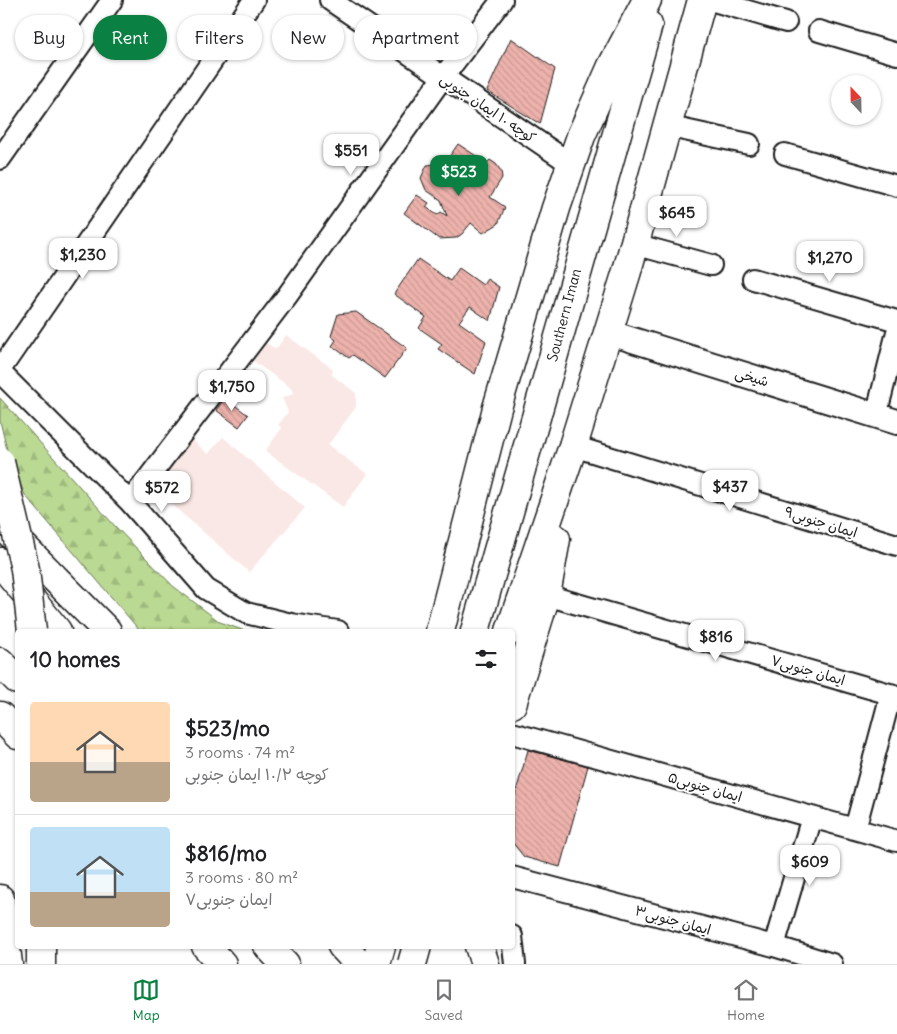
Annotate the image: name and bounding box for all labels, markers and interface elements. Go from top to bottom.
chip: Buy [15,15,83,60]
chip: Rent [93,15,167,60]
chip: Filters [177,15,262,60]
chip: New [272,15,344,60]
chip: Apartment [354,15,477,60]
street label: کوچه ۱۰ ایمان جنوبی [436,69,539,147]
north arrow [831,75,881,125]
map controls [831,75,881,125]
pin: $551 [321,134,381,176]
text: $551 [334,140,368,160]
pin: $523 [429,154,489,197]
text: $523 [441,161,477,181]
pin: $645 [647,196,707,238]
text: $645 [659,202,695,222]
pin: $1,230 [42,238,124,280]
pin: $1,270 [789,240,871,283]
text: $1,230 [60,244,106,264]
text: $1,270 [807,247,853,267]
street label: Southern Iman [543,266,585,364]
street label: شیخی [733,363,771,391]
pin: $1,750 [191,370,273,412]
text: $1,750 [209,376,255,396]
pin: $572 [132,470,192,513]
pin: $437 [700,470,760,512]
text: $437 [712,476,748,496]
text: $572 [145,477,179,497]
street label: ایمان جنوبی۹ [782,502,860,543]
pin: $816 [686,620,746,662]
text: $816 [699,626,733,646]
icon: filters [472,645,500,673]
text: 10 homes [30,646,120,673]
street label: ایمان جنوبی۷ [769,651,847,690]
text: $523/mo [185,715,270,742]
icon: home [70,722,130,782]
text: 3 rooms · 74 m² [185,742,295,762]
text: کوچه ۱۰/۲ ایمان جنوبی [185,764,329,784]
street label: ایمان جنوبی۵ [666,768,744,807]
text: $816/mo [185,840,267,867]
pin: $609 [780,844,840,887]
icon: home [70,847,130,907]
text: $609 [791,851,829,871]
text: 3 rooms · 80 m² [185,867,298,887]
text: ایمان جنوبی۷ [185,889,272,909]
street label: ایمان جنوبی۳ [633,901,713,940]
tab: Map [132,976,160,1024]
tab: Saved [424,976,463,1024]
tab: Home [727,976,765,1024]

